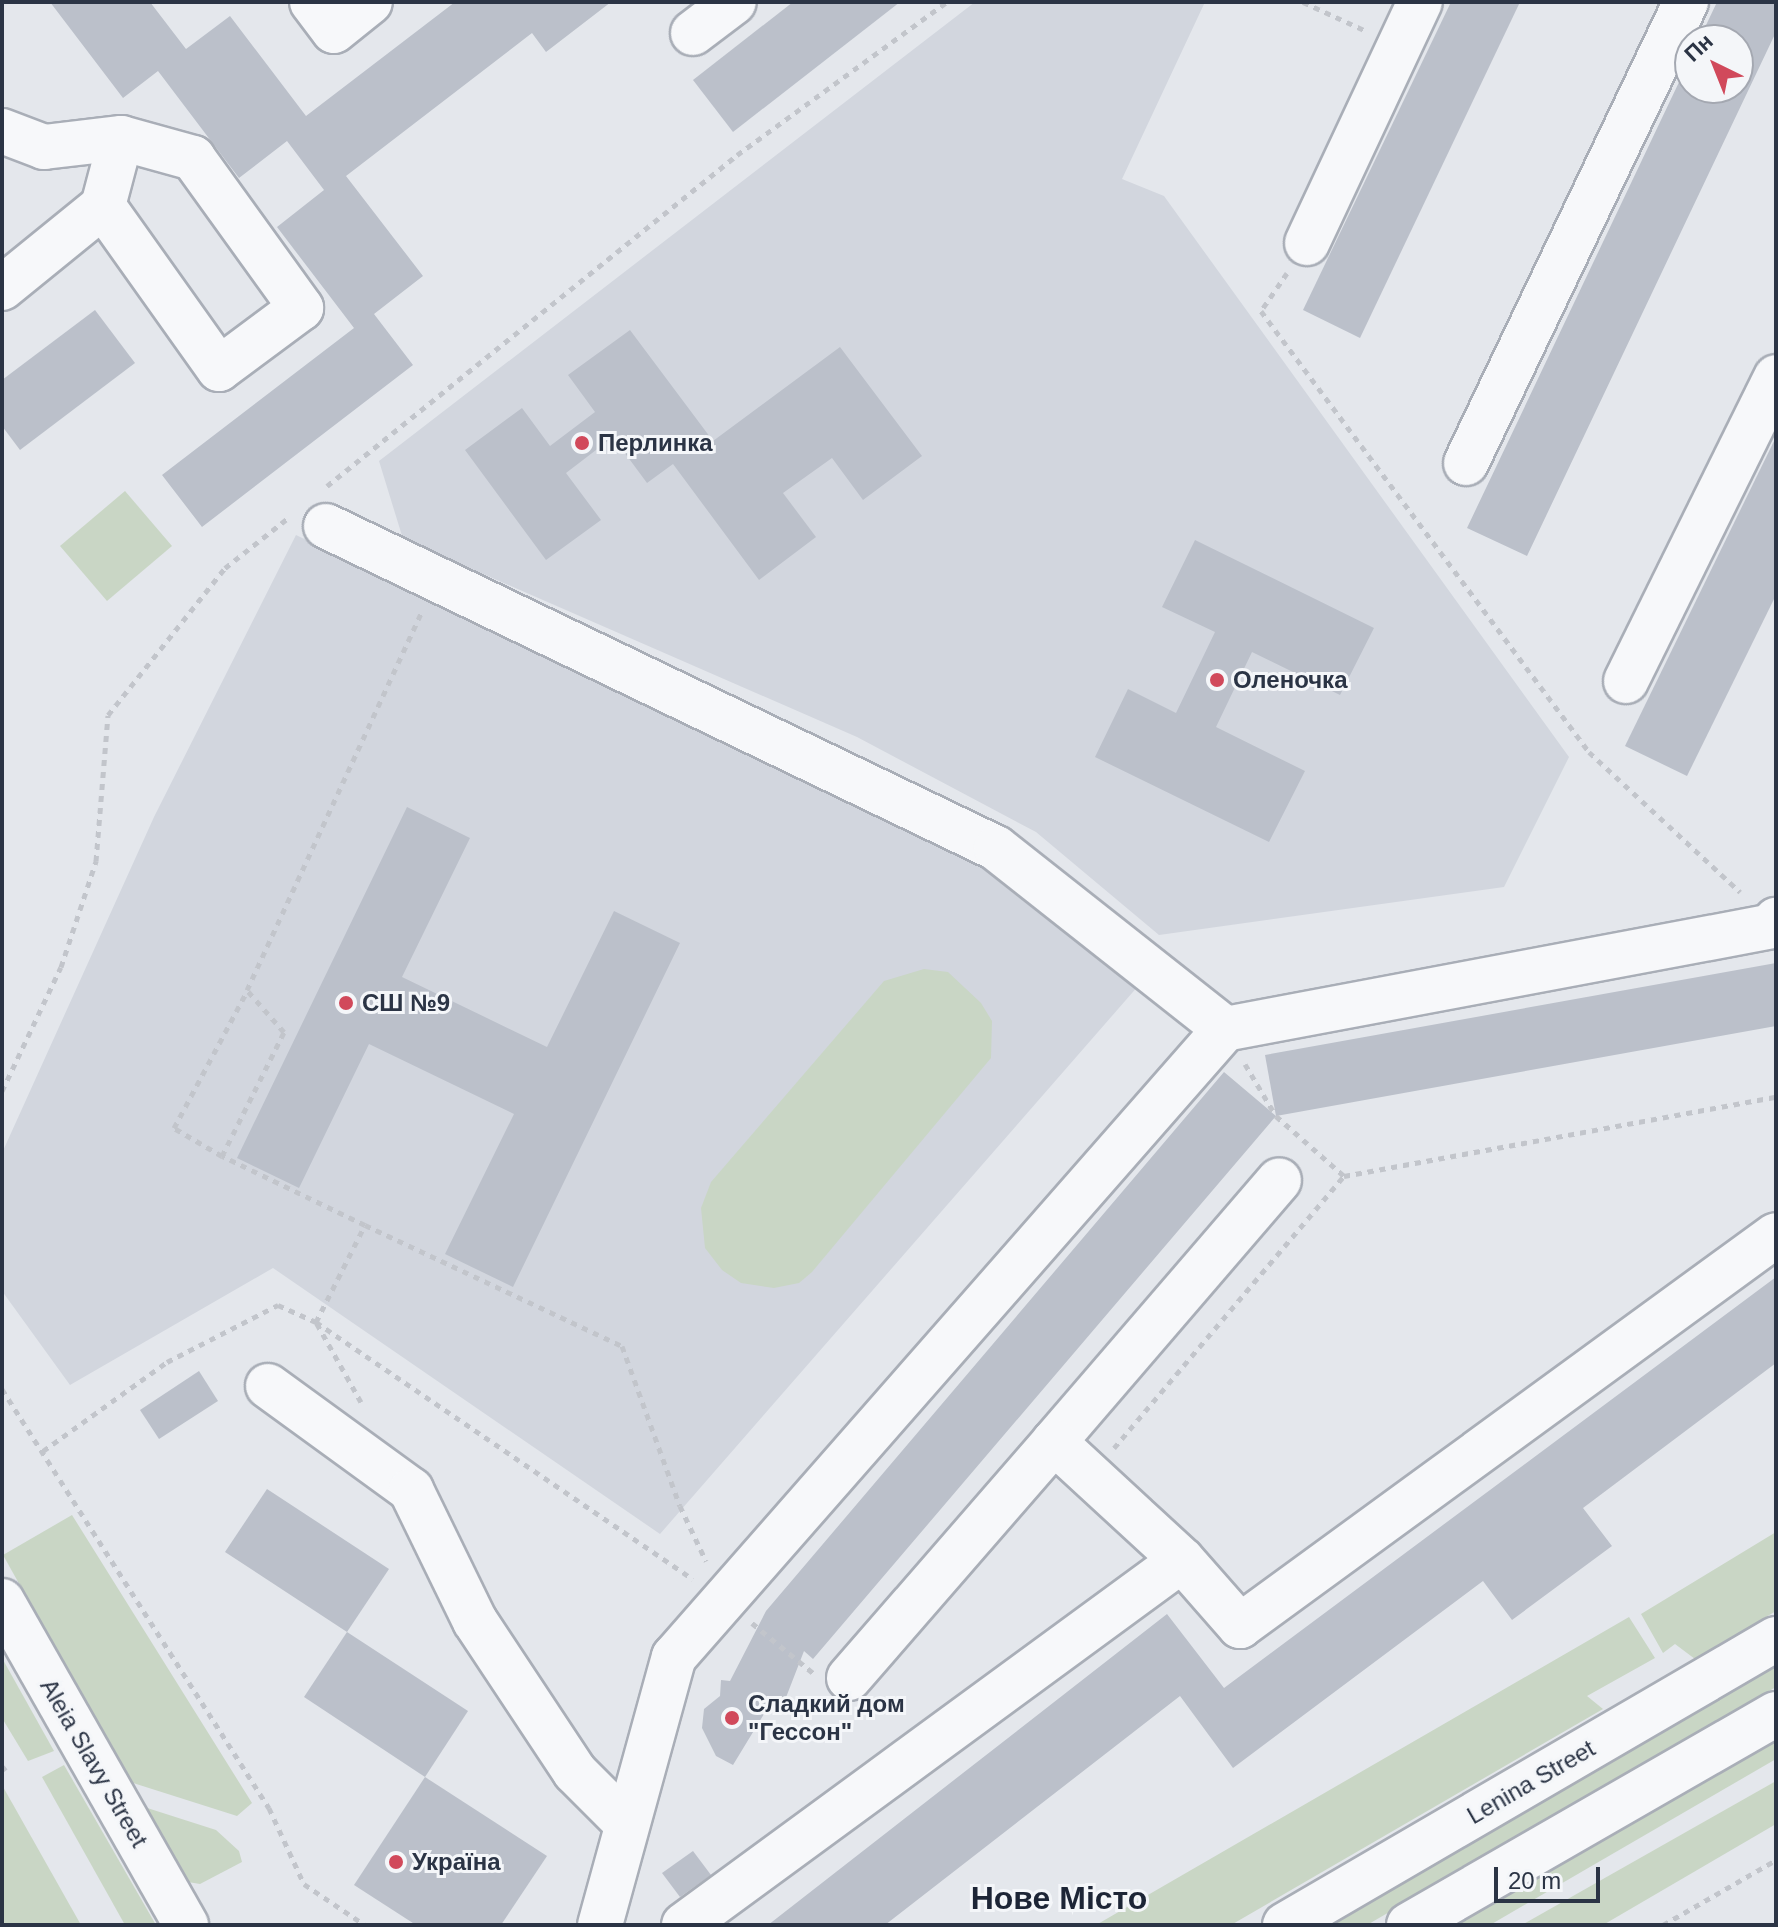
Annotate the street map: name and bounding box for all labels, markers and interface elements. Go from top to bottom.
north arrow [1674,24,1754,104]
text: Пн [1679,28,1718,67]
place label: Перлинка [598,429,713,457]
marker: Перлинка [573,434,591,452]
place label: Оленочка [1233,666,1347,694]
marker: Оленочка [1208,671,1226,689]
place label: СШ №9 [362,989,450,1017]
marker: СШ №9 [337,994,355,1012]
street label: Aleia Slavy Street [34,1674,154,1852]
place label: Сладкий дом "Гессон" [748,1690,905,1746]
marker: Сладкий дом "Гессон" [723,1709,741,1727]
street label: Lenina Street [1462,1734,1600,1830]
place label: Україна [412,1848,501,1876]
scale bar [1498,1851,1604,1901]
marker: Україна [387,1853,405,1871]
text: 20 m [1508,1867,1561,1894]
district label: Нове Місто [971,1879,1147,1917]

